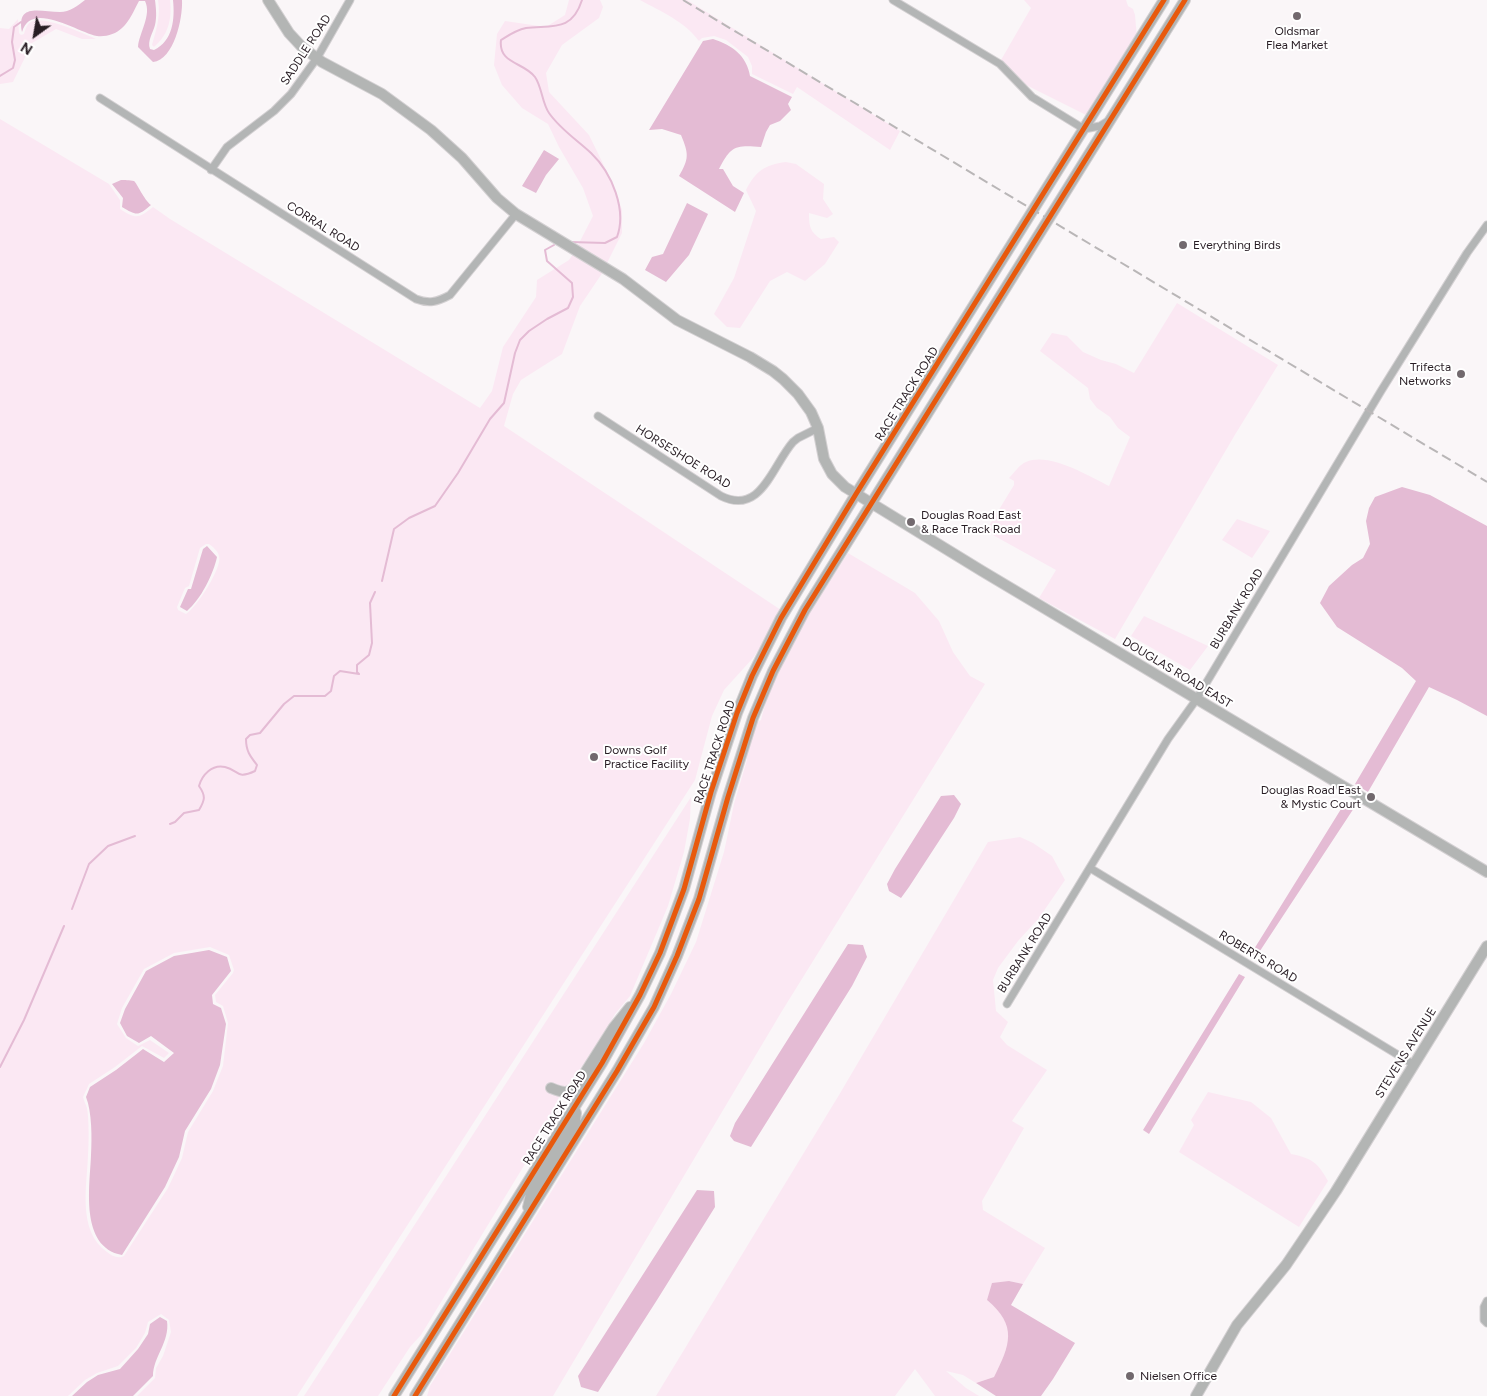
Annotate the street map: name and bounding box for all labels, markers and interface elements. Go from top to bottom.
north arrow [10,10,60,60]
marker: Oldsmar Flea Market [1291,10,1303,22]
street label: SADDLE ROAD [278,12,334,88]
place label: Oldsmar Flea Market [1266,24,1328,52]
text: N [18,38,36,58]
street label: CORRAL ROAD [284,199,362,255]
place label: Everything Birds [1193,238,1281,252]
marker: Everything Birds [1177,239,1189,251]
street label: RACE TRACK ROAD [872,344,942,444]
place label: Trifecta Networks [1399,360,1451,388]
marker: Trifecta Networks [1455,368,1467,380]
street label: HORSESHOE ROAD [633,422,733,492]
place label: Douglas Road East & Race Track Road [921,508,1021,536]
marker: Douglas Road East & Race Track Road [905,516,917,528]
street label: BURBANK ROAD [1207,566,1267,652]
street label: DOUGLAS ROAD EAST [1120,635,1234,711]
street label: RACE TRACK ROAD [691,698,739,806]
place label: Downs Golf Practice Facility [604,743,689,771]
marker: Downs Golf Practice Facility [588,751,600,763]
place label: Douglas Road East & Mystic Court [1261,783,1361,811]
marker: Douglas Road East & Mystic Court [1365,791,1377,803]
street label: BURBANK ROAD [995,910,1055,996]
street label: ROBERTS ROAD [1216,928,1300,986]
street label: STEVENS AVENUE [1372,1005,1440,1101]
street label: RACE TRACK ROAD [520,1068,590,1168]
place label: Nielsen Office [1140,1369,1217,1383]
marker: Nielsen Office [1124,1370,1136,1382]

